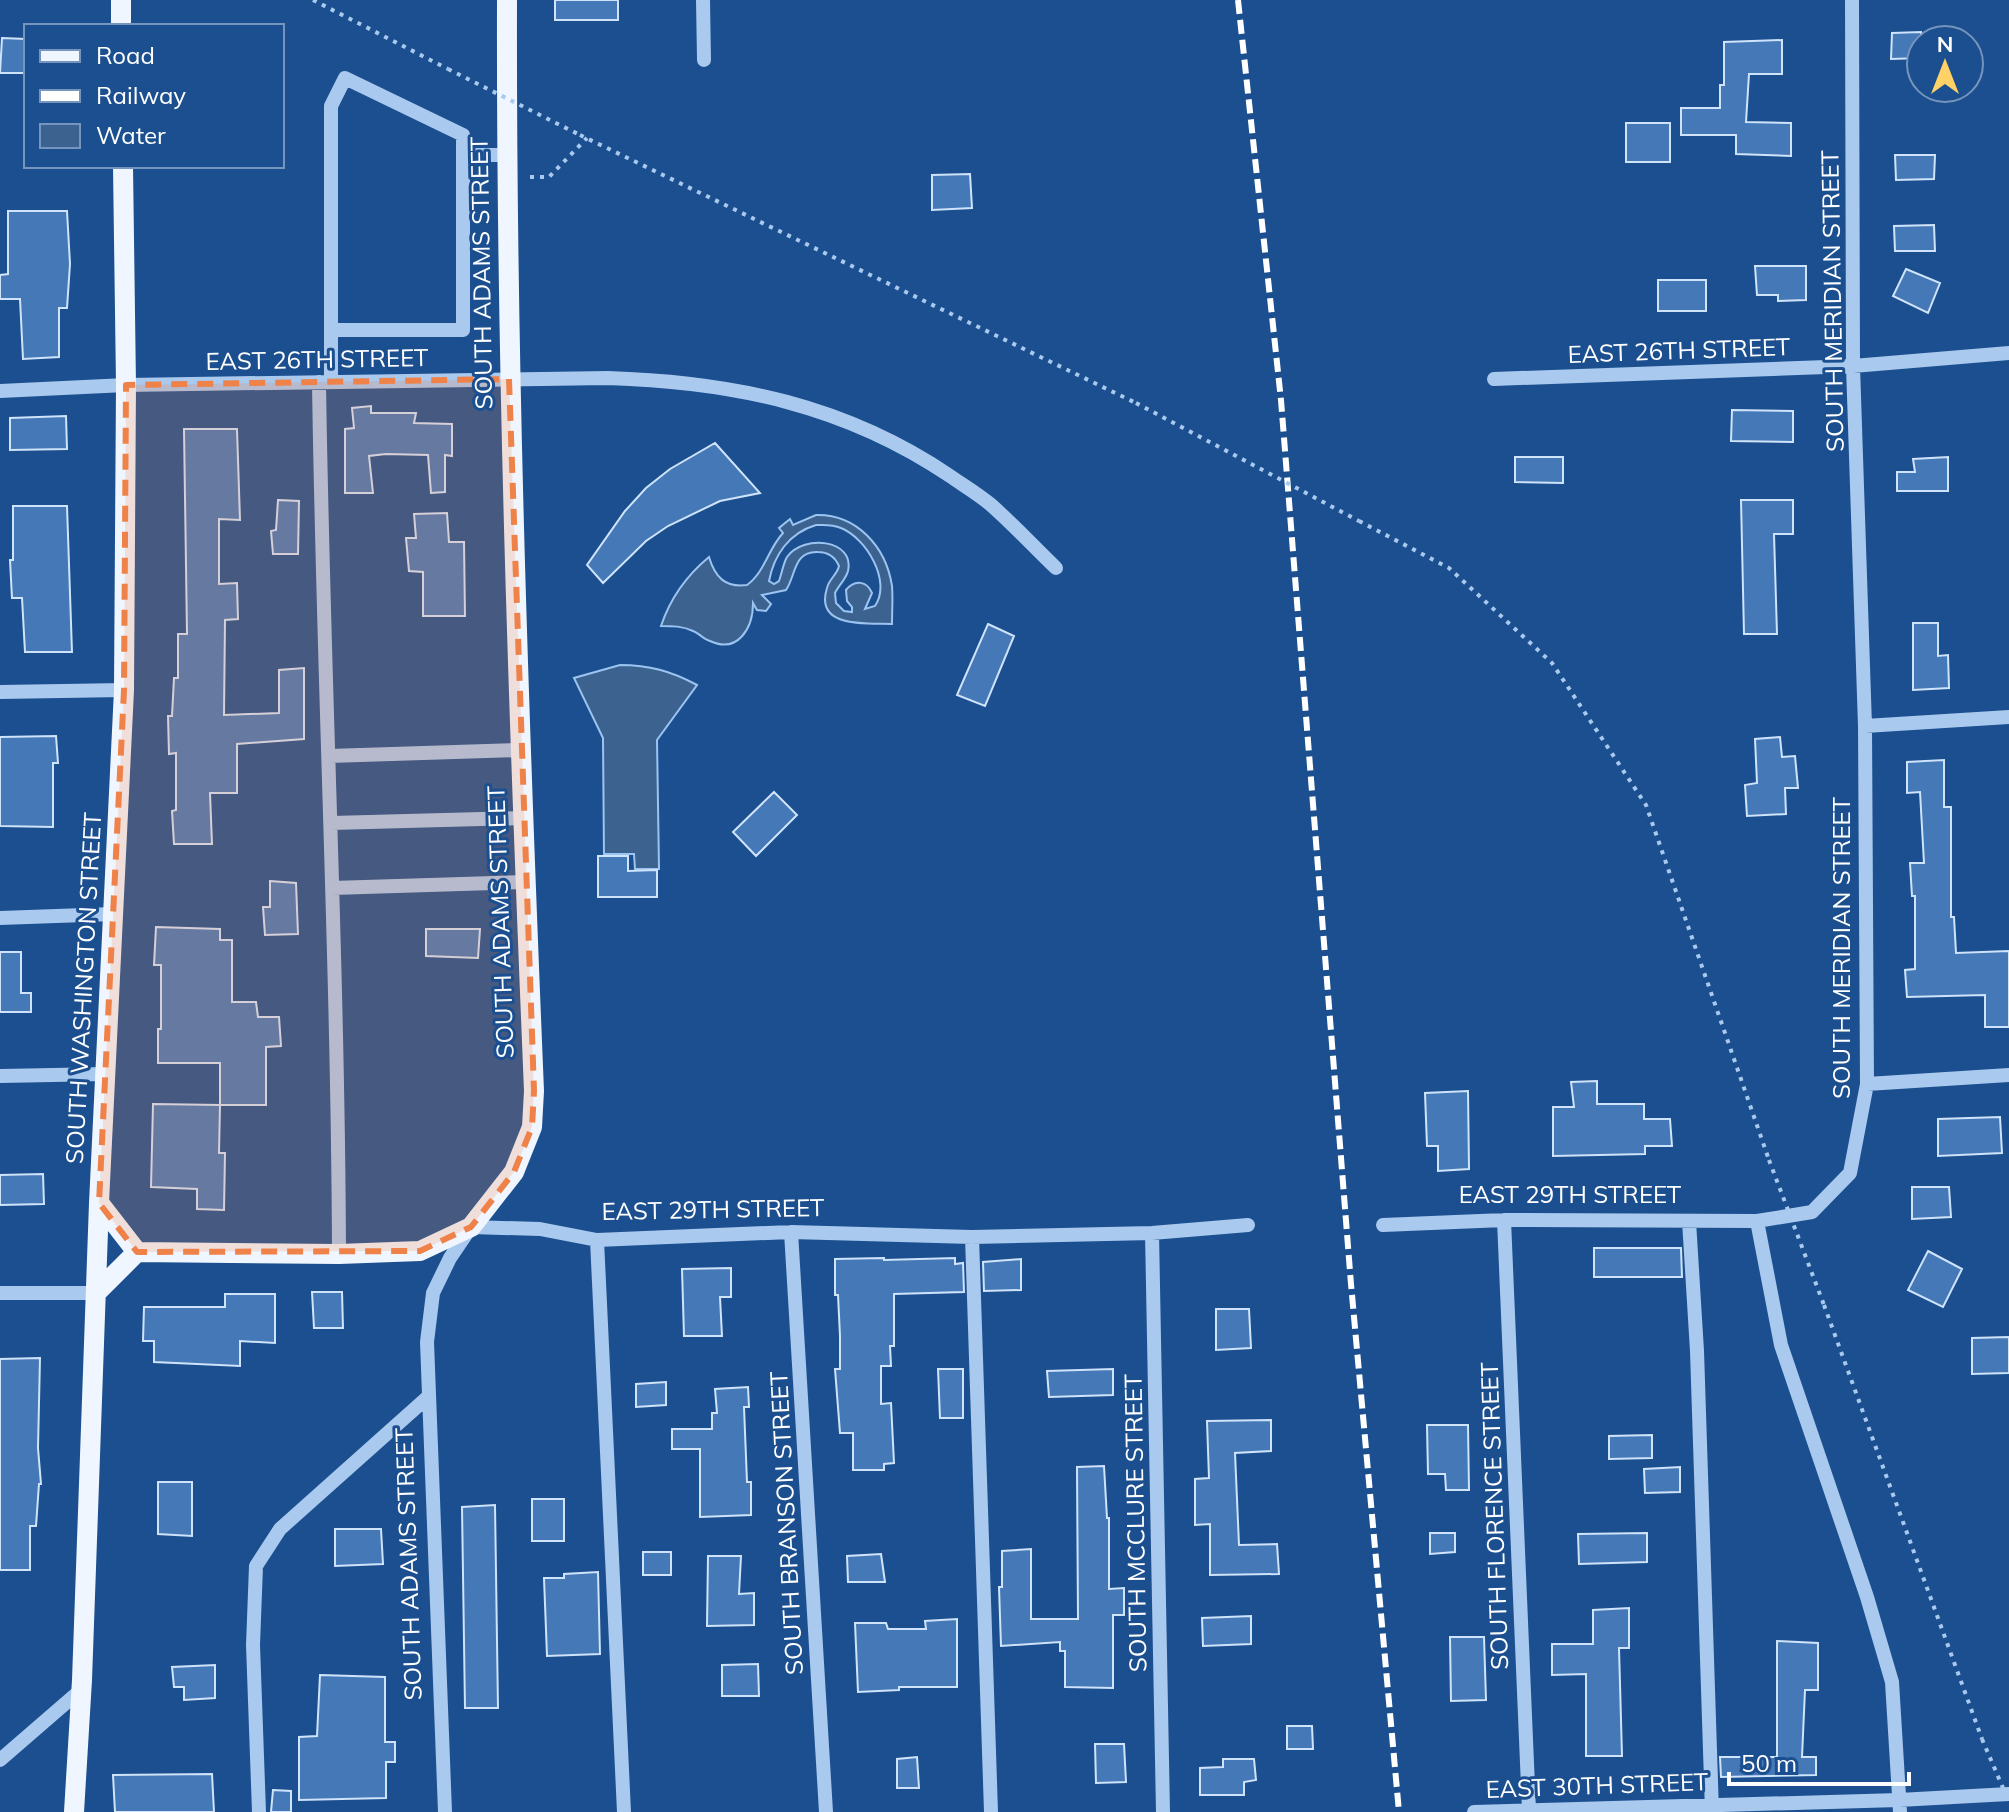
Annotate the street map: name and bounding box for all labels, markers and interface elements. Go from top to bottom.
legend [24,24,284,168]
north arrow [1905,24,1985,104]
text: N [1937,30,1953,58]
text: Road [96,40,155,70]
text: Railway [96,80,186,110]
text: Water [96,120,166,150]
street label: SOUTH ADAMS STREET [464,136,498,410]
street label: SOUTH MERIDIAN STREET [1814,149,1850,452]
street label: EAST 26TH STREET [1567,331,1791,369]
street label: EAST 26TH STREET [205,342,429,376]
street label: SOUTH ADAMS STREET [480,785,520,1059]
street label: SOUTH MERIDIAN STREET [1826,797,1856,1099]
street label: SOUTH WASHINGTON STREET [59,811,107,1165]
street label: EAST 29TH STREET [1459,1179,1682,1209]
street label: EAST 29TH STREET [601,1192,825,1226]
street label: SOUTH FLORENCE STREET [1474,1361,1514,1670]
street label: SOUTH BRANSON STREET [763,1370,809,1676]
street label: SOUTH MCCLURE STREET [1117,1373,1153,1672]
street label: SOUTH ADAMS STREET [388,1427,428,1701]
scale bar [1729,1736,1909,1786]
text: 50 m [1741,1748,1797,1778]
street label: EAST 30TH STREET [1485,1766,1709,1804]

